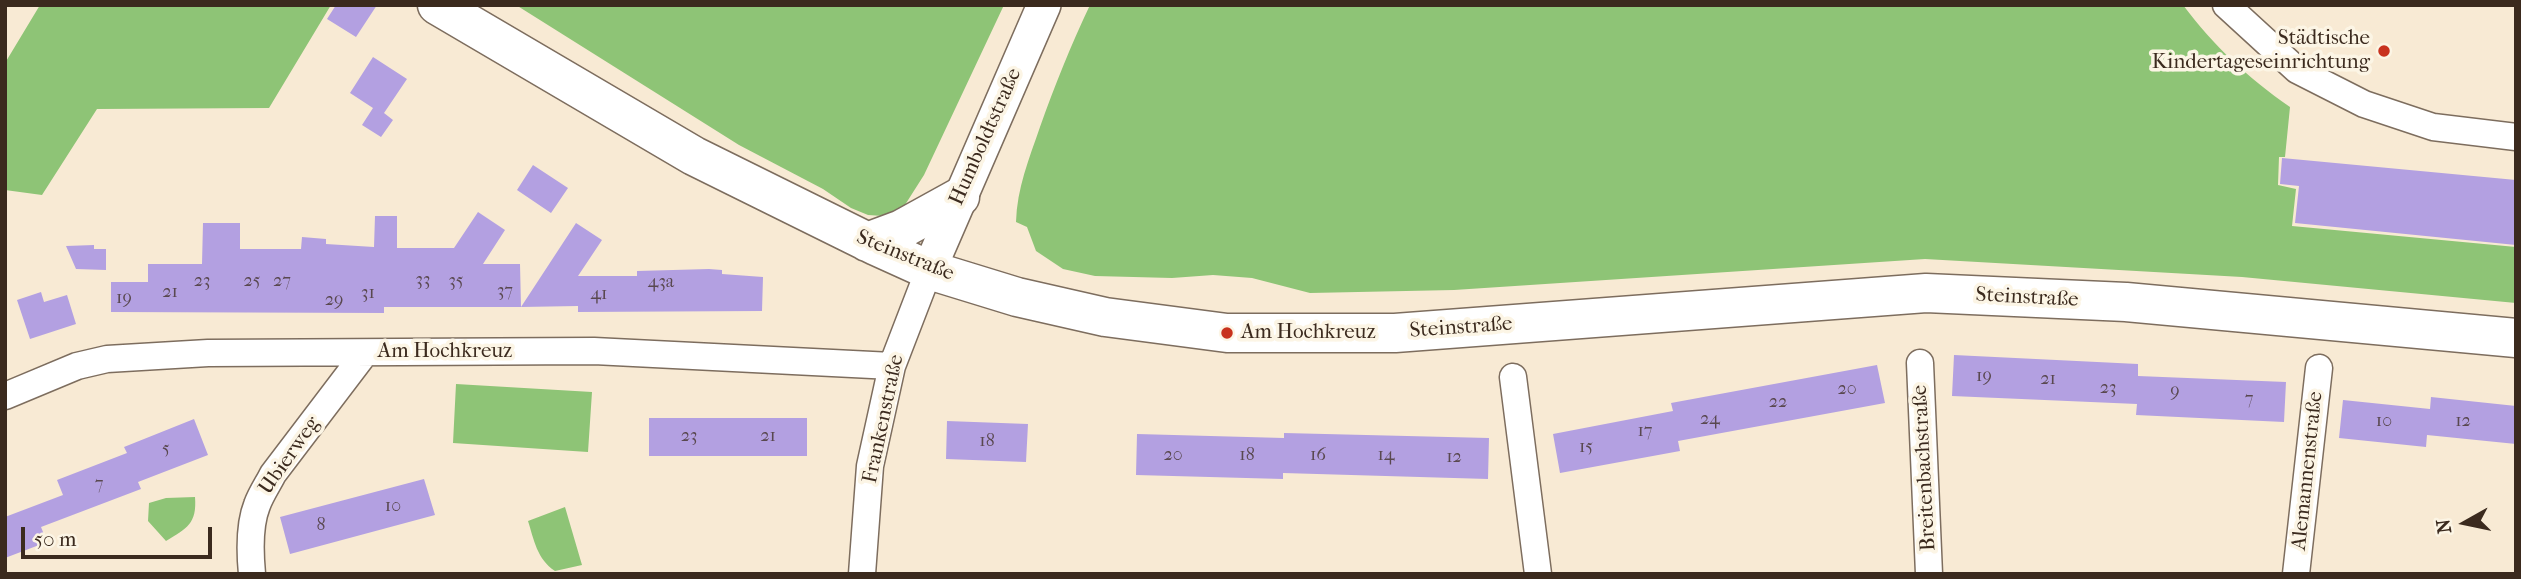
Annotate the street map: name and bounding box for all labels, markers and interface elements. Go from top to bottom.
place label: Städtische Kindertageseinrichtung [2152,26,2370,76]
marker: Städtische Kindertageseinrichtung [2376,43,2392,59]
street label: Humboldtstraße [944,64,1028,210]
street label: Steinstraße [853,225,957,287]
house number: 33 [416,270,430,292]
house number: 23 [194,271,210,293]
house number: 25 [243,271,261,293]
house number: 27 [273,271,291,293]
house number: 35 [448,271,464,293]
house number: 43a [648,272,674,294]
house number: 37 [497,281,513,303]
house number: 21 [162,282,178,304]
house number: 31 [361,283,375,305]
street label: Steinstraße [1975,283,2079,313]
house number: 41 [590,284,608,306]
house number: 19 [116,288,132,310]
house number: 29 [325,290,343,312]
street label: Steinstraße [1409,312,1513,344]
place label: Am Hochkreuz [1241,320,1376,346]
marker: Am Hochkreuz [1219,325,1235,341]
street label: Am Hochkreuz [378,339,512,365]
street label: Frankenstraße [858,352,910,486]
house number: 19 [1976,366,1992,388]
house number: 21 [2040,369,2056,391]
house number: 23 [2100,378,2116,400]
house number: 20 [1837,379,1857,401]
house number: 9 [2170,381,2180,403]
street label: Breitenbachstraße [1908,384,1942,552]
house number: 7 [2245,389,2253,411]
street label: Alemannenstraße [2287,390,2329,552]
house number: 22 [1769,392,1787,414]
house number: 24 [1700,409,1720,431]
house number: 10 [2376,411,2392,433]
house number: 12 [2455,411,2471,433]
street label: Ubierweg [254,412,326,500]
house number: 17 [1637,421,1653,443]
house number: 23 [681,426,697,448]
house number: 21 [760,426,776,448]
house number: 18 [979,431,995,453]
house number: 15 [1579,437,1593,459]
house number: 5 [162,439,170,461]
house number: 20 [1163,445,1183,467]
house number: 18 [1239,445,1255,467]
house number: 16 [1310,445,1326,467]
house number: 14 [1377,445,1395,467]
house number: 12 [1446,447,1462,469]
house number: 7 [95,474,103,496]
north arrow [2430,488,2500,558]
house number: 10 [385,496,401,518]
scale bar [24,512,215,556]
house number: 8 [316,515,326,537]
text: N [2432,517,2456,535]
text: 50 m [34,527,77,551]

